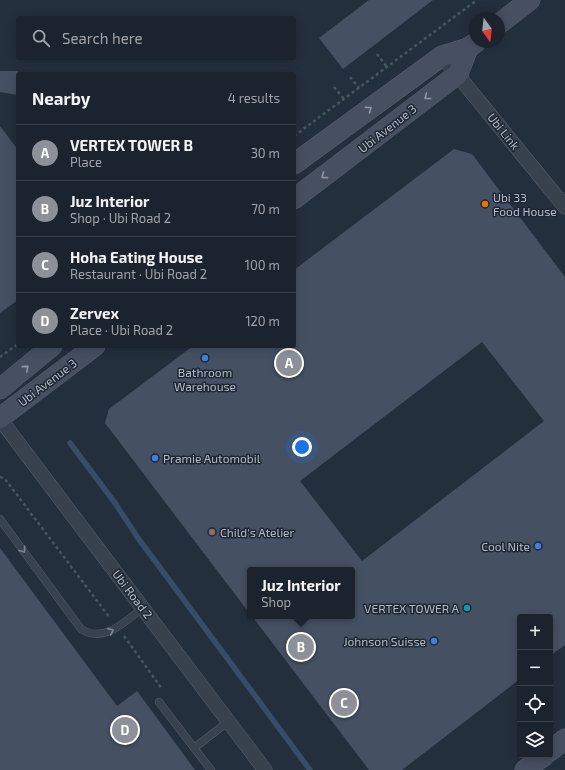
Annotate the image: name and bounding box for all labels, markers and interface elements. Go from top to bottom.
north arrow [469,12,505,48]
search box [16,16,296,60]
icon: search [30,27,52,49]
text: Search here [62,29,143,47]
text: Nearby [32,88,90,108]
text: 4 results [228,90,280,106]
one-way arrow [425,93,432,100]
street label: Ubi Avenue 3 [355,101,419,155]
one-way arrow [365,107,372,114]
street label: Ubi Link [485,110,523,152]
text: VERTEX TOWER B [70,136,193,154]
text: A [41,145,49,161]
text: 30 m [251,145,280,161]
text: Place [70,154,102,170]
one-way arrow [322,172,329,179]
place label: Ubi 33 Food House [493,190,557,218]
text: Juz Interior [70,192,149,210]
marker: Ubi 33 Food House [480,199,490,209]
text: B [41,201,49,217]
text: 70 m [251,201,280,217]
text: Shop · Ubi Road 2 [70,210,171,226]
text: Hoha Eating House [70,248,203,266]
text: C [41,257,49,273]
text: 100 m [245,257,280,273]
text: Restaurant · Ubi Road 2 [70,266,207,282]
text: Zervex [70,304,119,322]
text: D [41,313,49,329]
text: 120 m [245,313,280,329]
text: Place · Ubi Road 2 [70,322,173,338]
pin: A [276,348,302,378]
marker: Bathroom Warehouse [200,353,210,363]
street label: Ubi Avenue 3 [15,355,79,409]
one-way arrow [21,365,28,372]
place label: Bathroom Warehouse [174,365,236,393]
your location [292,437,312,457]
place label: Pramie Automobil [163,451,261,465]
marker: Pramie Automobil [150,453,160,463]
place label: Child's Atelier [220,525,295,539]
marker: Child's Atelier [207,527,217,537]
place label: Cool Nite [481,539,530,553]
marker: Cool Nite [533,541,543,551]
one-way arrow [18,546,25,553]
street label: Ubi Road 2 [110,567,156,621]
popup [247,567,355,619]
text: Juz Interior [261,576,341,594]
text: Shop [261,594,291,610]
place label: VERTEX TOWER A [364,601,460,615]
marker: VERTEX TOWER A [462,603,472,613]
map controls [517,614,553,758]
button: + [517,614,553,650]
one-way arrow [107,627,114,635]
pin: B [288,632,314,662]
place label: Johnson Suisse [343,634,426,648]
marker: Johnson Suisse [429,636,439,646]
button: − [517,650,553,686]
button: locate [517,686,553,722]
pin: C [331,688,357,718]
pin: D [112,715,138,745]
button: layers [517,722,553,758]

